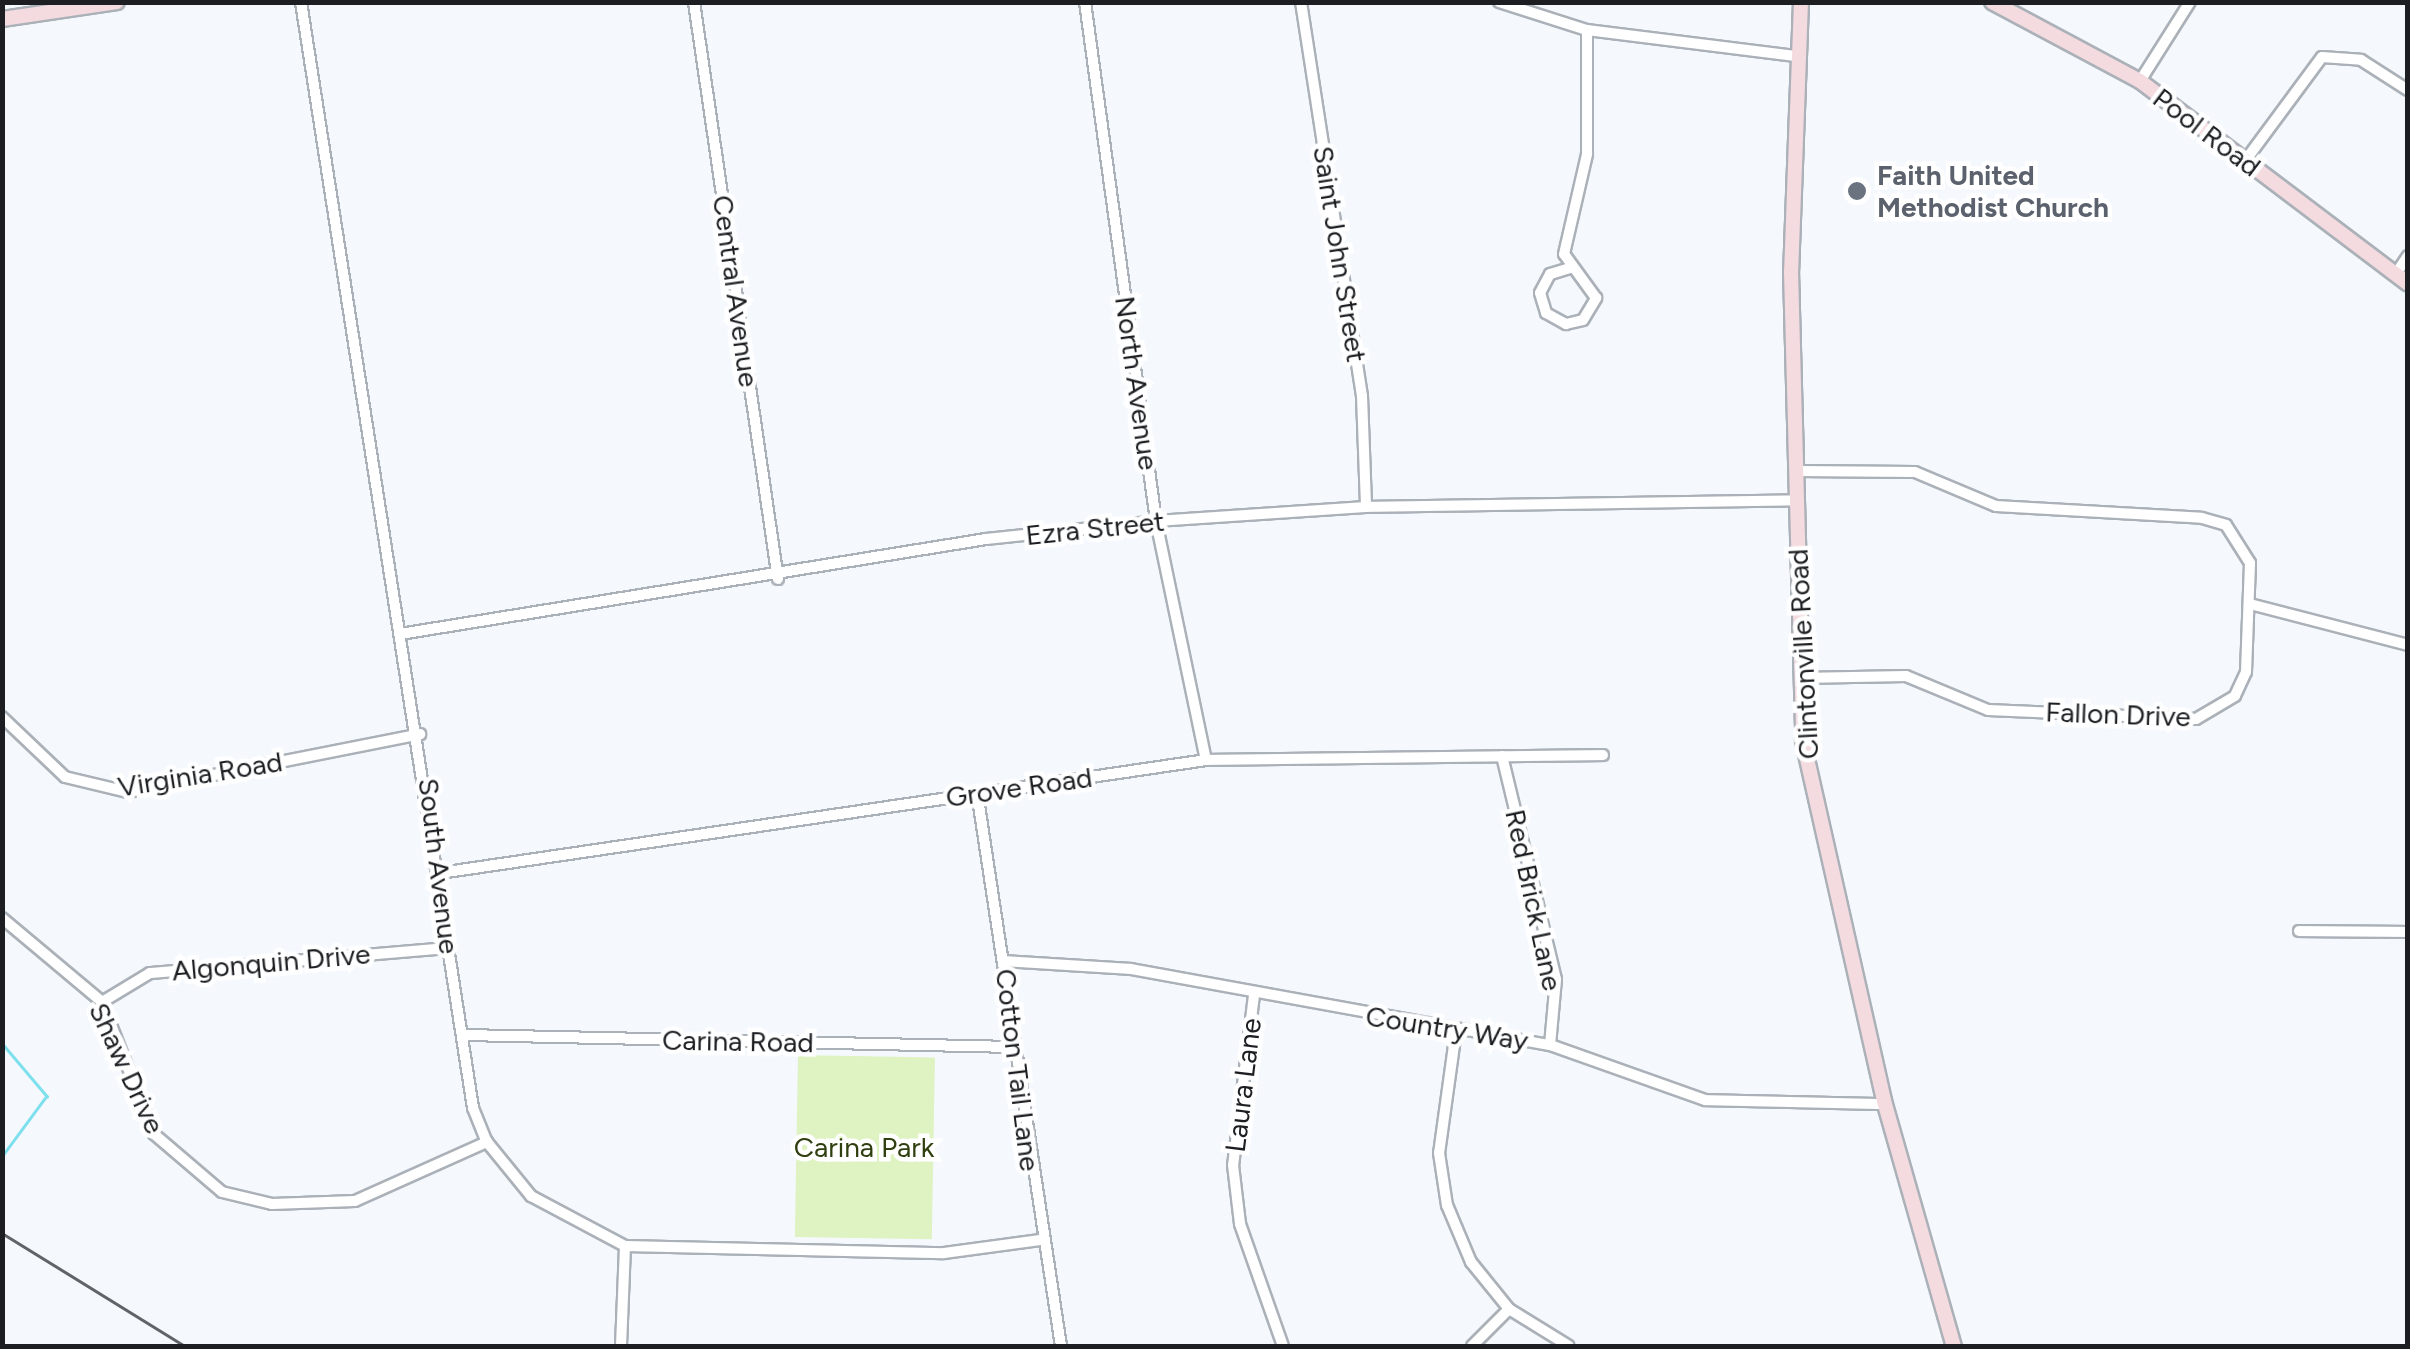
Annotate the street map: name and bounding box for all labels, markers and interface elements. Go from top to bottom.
street label: Pool Road [2147,81,2267,183]
street label: Saint John Street [1306,144,1374,364]
place label: Faith United Methodist Church [1877,158,2109,224]
marker: Faith United Methodist Church [1846,180,1868,202]
street label: Central Avenue [706,193,766,389]
street label: North Avenue [1108,294,1166,472]
street label: Ezra Street [1024,504,1166,552]
street label: Clintonville Road [1781,548,1825,760]
street label: Fallon Drive [2045,695,2191,733]
street label: Virginia Road [115,744,285,804]
street label: Grove Road [944,760,1094,814]
street label: South Avenue [412,776,466,956]
street label: Red Brick Lane [1498,806,1570,994]
street label: Algonquin Drive [170,937,372,987]
street label: Cotton Tail Lane [989,967,1047,1173]
street label: Shaw Drive [82,997,172,1139]
street label: Country Way [1363,999,1531,1057]
street label: Laura Lane [1218,1016,1268,1154]
street label: Carina Road [662,1023,814,1059]
park label: Carina Park [794,1130,934,1164]

